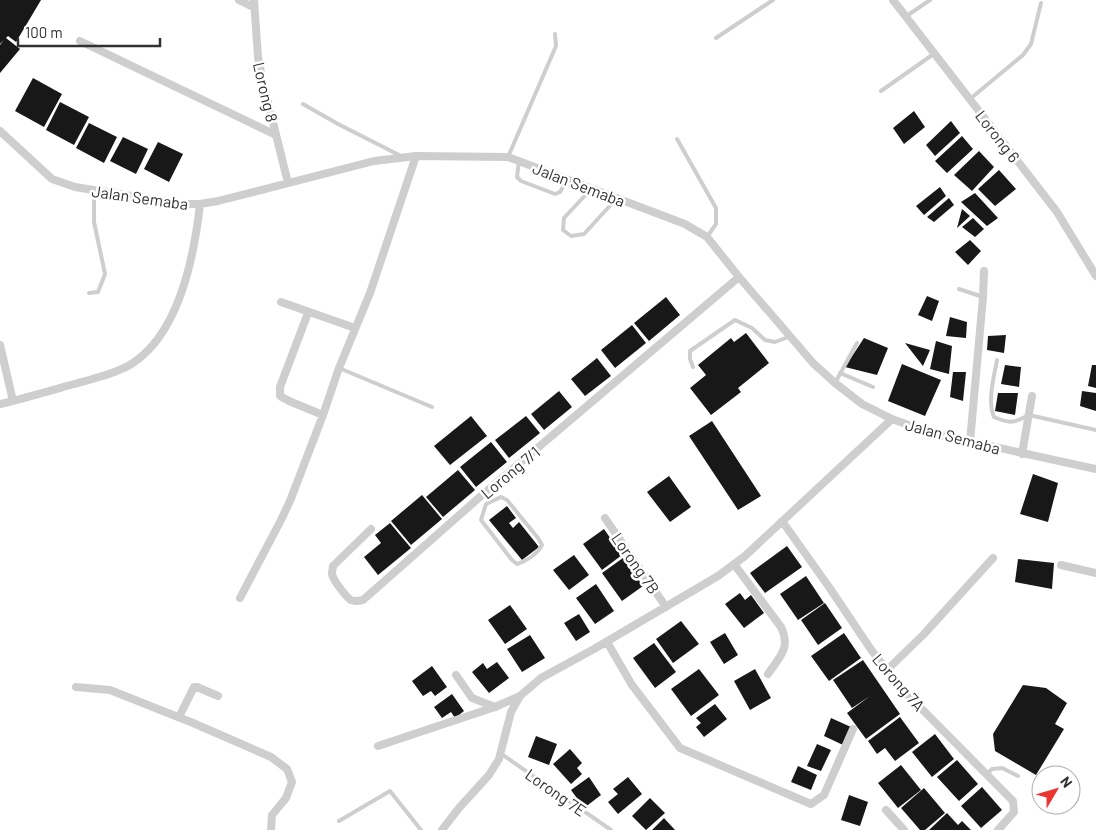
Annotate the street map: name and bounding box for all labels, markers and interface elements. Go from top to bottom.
scale bar [18,15,160,47]
text: 100 m [25,23,63,41]
street label: Lorong 8 [250,60,282,124]
street label: Lorong 6 [972,106,1024,166]
street label: Jalan Semaba [530,158,628,210]
street label: Jalan Semaba [91,181,189,213]
street label: Jalan Semaba [904,414,1002,458]
street label: Lorong 7/1 [477,442,543,502]
street label: Lorong 7B [608,529,664,597]
street label: Lorong 7A [869,649,929,715]
street label: Lorong 7E [522,764,590,820]
north arrow [1031,765,1081,815]
text: N [1057,773,1076,791]

